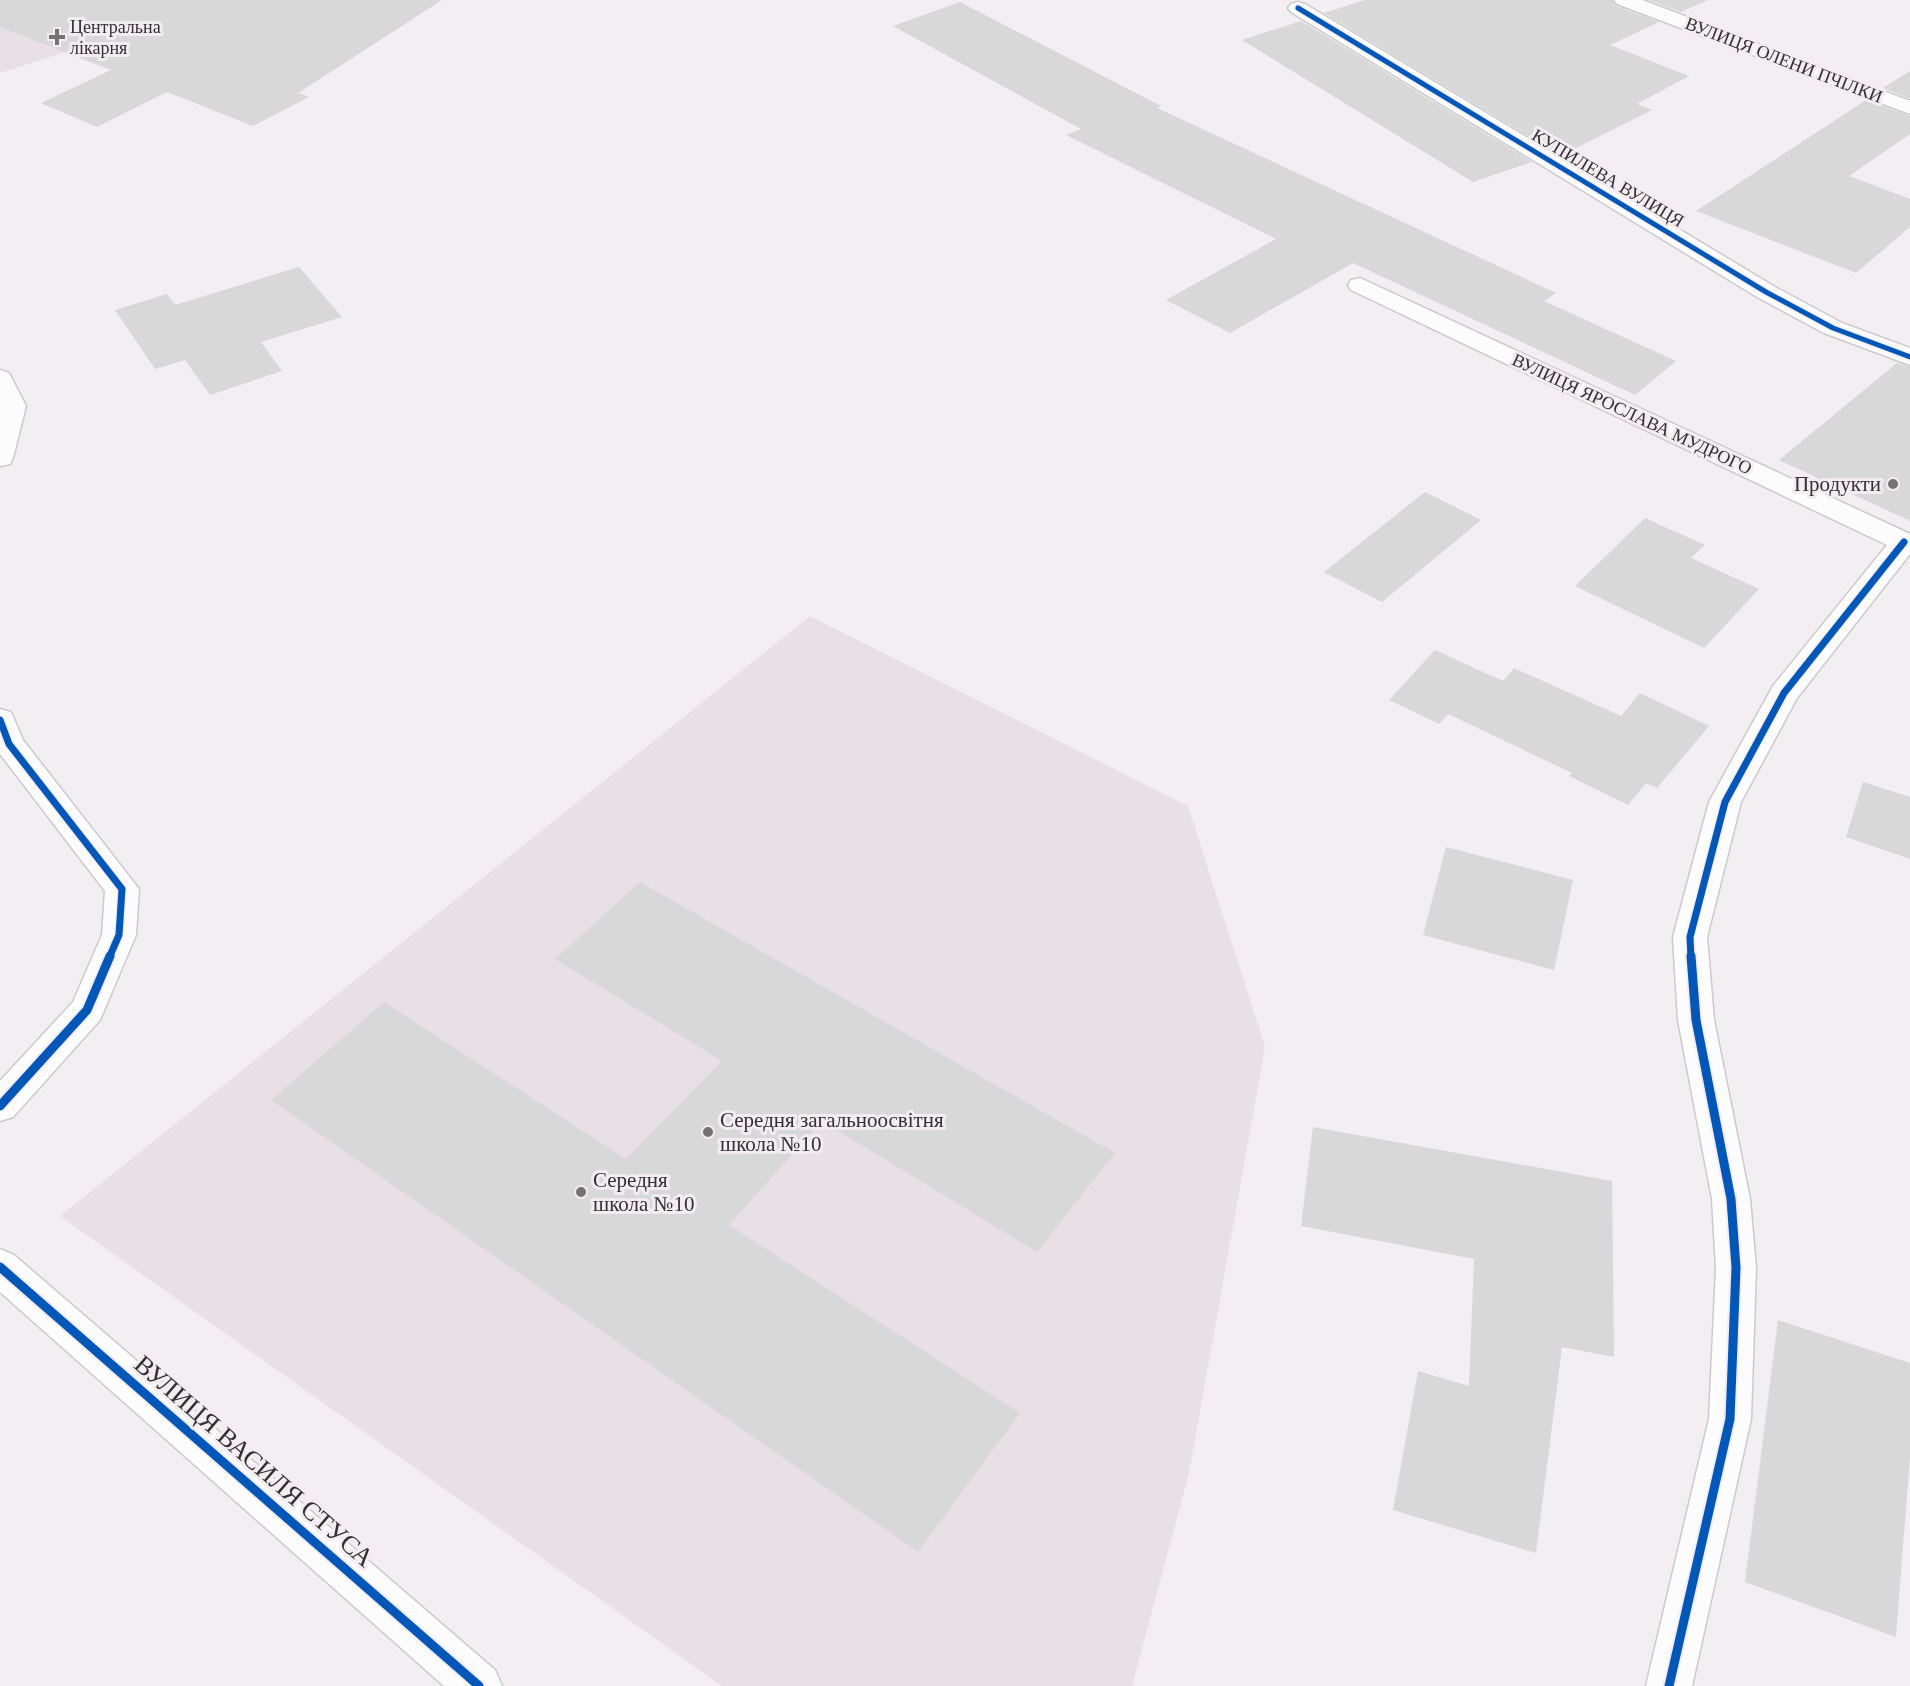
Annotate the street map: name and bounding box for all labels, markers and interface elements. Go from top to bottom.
street label: ВУЛИЦЯ ОЛЕНИ ПЧІЛКИ [1683,13,1885,107]
place label: Центральна лікарня [70,17,161,58]
marker: Центральна лікарня [48,28,66,46]
street label: КУПИЛЕВА ВУЛИЦЯ [1529,125,1687,231]
street label: ВУЛИЦЯ ЯРОСЛАВА МУДРОГО [1509,350,1755,478]
place label: Продукти [1794,472,1881,496]
marker: Продукти [1886,477,1900,491]
place label: Середня загальноосвітня школа №10 [720,1108,944,1156]
marker: Середня загальноосвітня школа №10 [701,1125,715,1139]
place label: Середня школа №10 [593,1168,695,1216]
marker: Середня школа №10 [574,1185,588,1199]
street label: ВУЛИЦЯ ВАСИЛЯ СТУСА [129,1349,380,1573]

